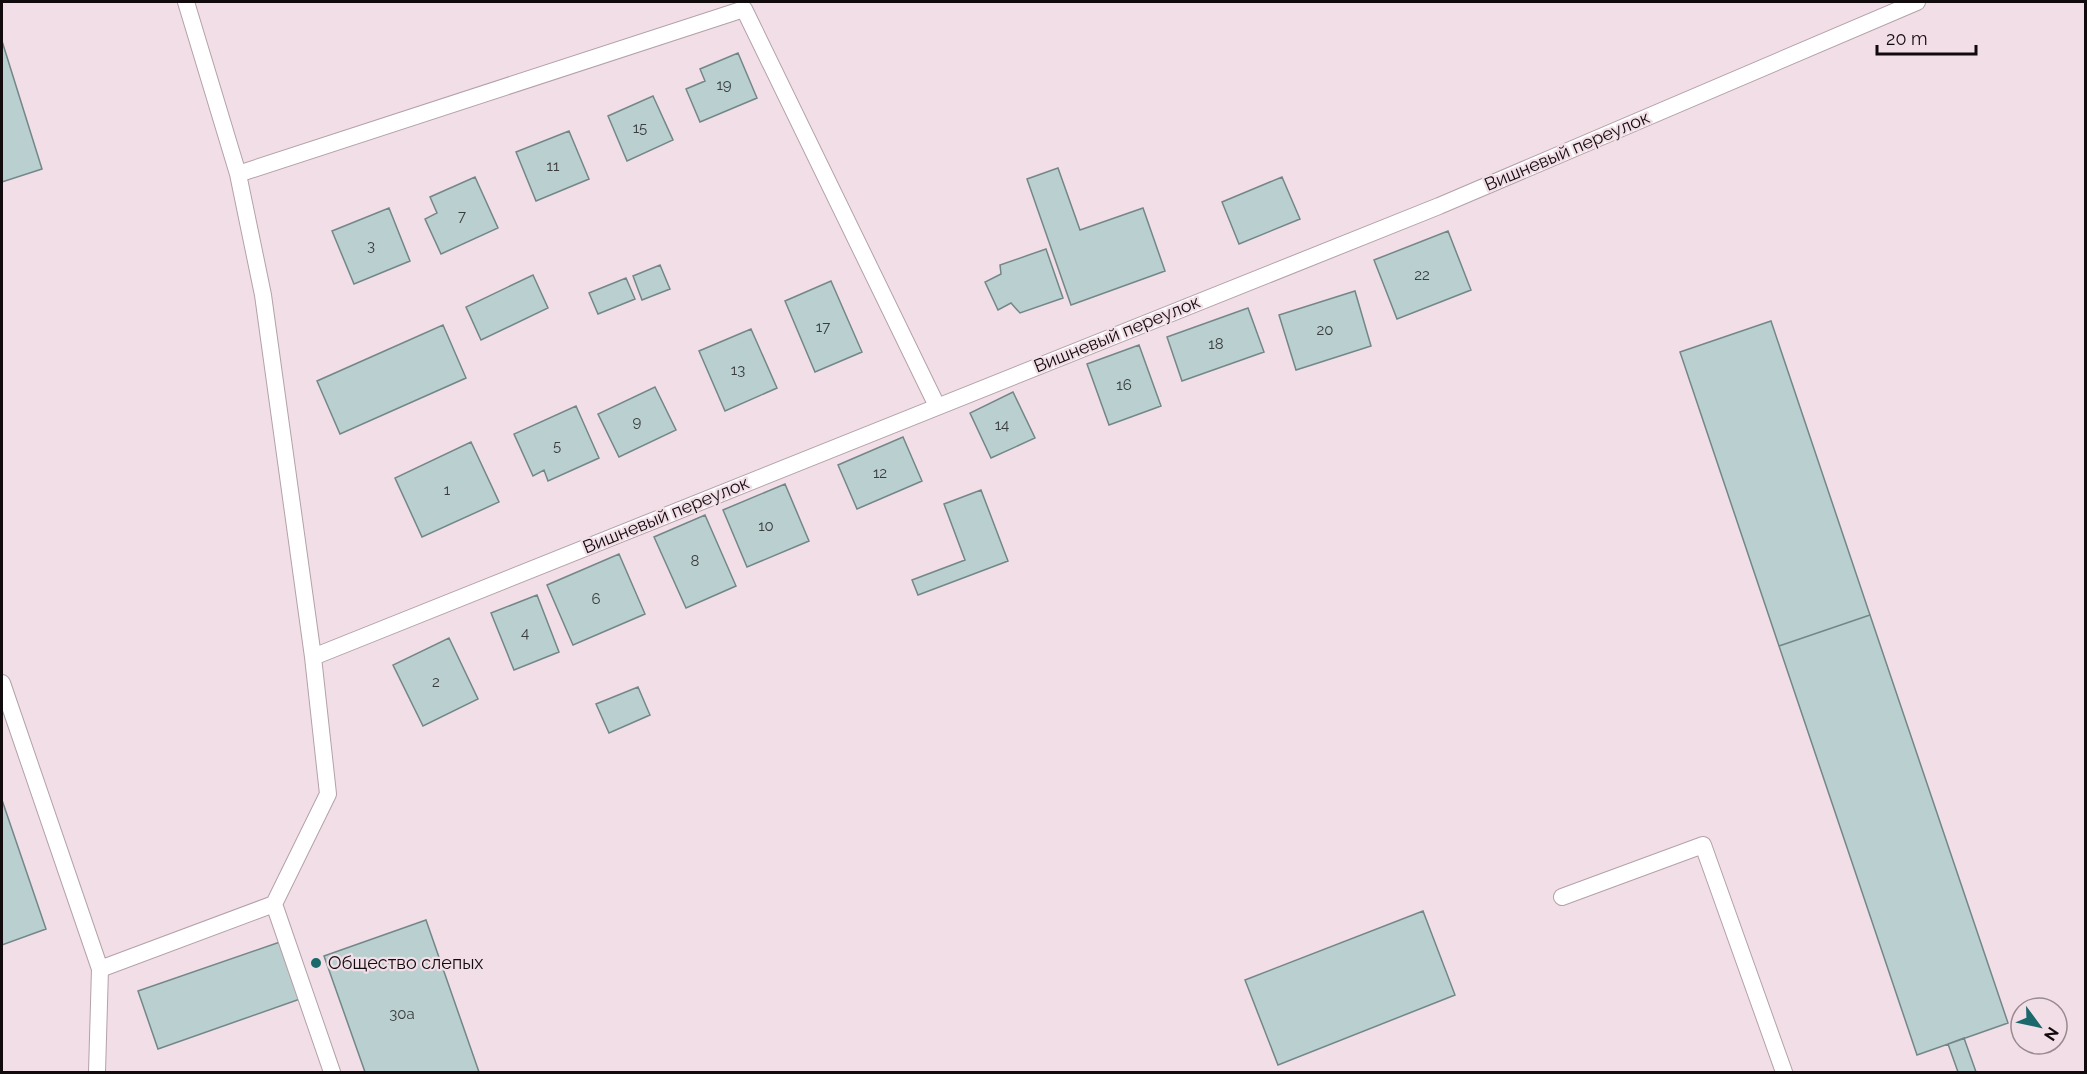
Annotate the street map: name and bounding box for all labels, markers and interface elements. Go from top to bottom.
scale bar [1877,18,1976,56]
text: 20 m [1886,28,1928,49]
house number: 19 [716,76,732,94]
street label: Вишневый переулок [1481,106,1653,195]
house number: 15 [633,119,647,137]
house number: 11 [547,157,560,175]
house number: 7 [458,207,466,225]
house number: 3 [367,237,375,255]
house number: 22 [1414,266,1430,284]
street label: Вишневый переулок [1031,291,1203,377]
house number: 17 [816,318,830,336]
house number: 20 [1317,321,1334,339]
house number: 18 [1208,335,1224,353]
house number: 13 [731,361,745,379]
house number: 16 [1116,376,1132,394]
house number: 9 [633,413,642,431]
house number: 14 [995,416,1009,434]
house number: 5 [553,437,561,455]
house number: 12 [873,464,887,482]
street label: Вишневый переулок [580,472,752,558]
house number: 1 [444,481,451,499]
house number: 10 [758,517,774,535]
house number: 8 [691,552,700,570]
house number: 6 [591,590,601,608]
house number: 4 [521,624,529,642]
house number: 2 [432,673,440,691]
place label: Общество слепых [328,952,483,973]
marker: Общество слепых [309,956,323,970]
north arrow [2009,996,2069,1056]
house number: 30а [389,1005,415,1023]
text: N [2040,1024,2062,1044]

